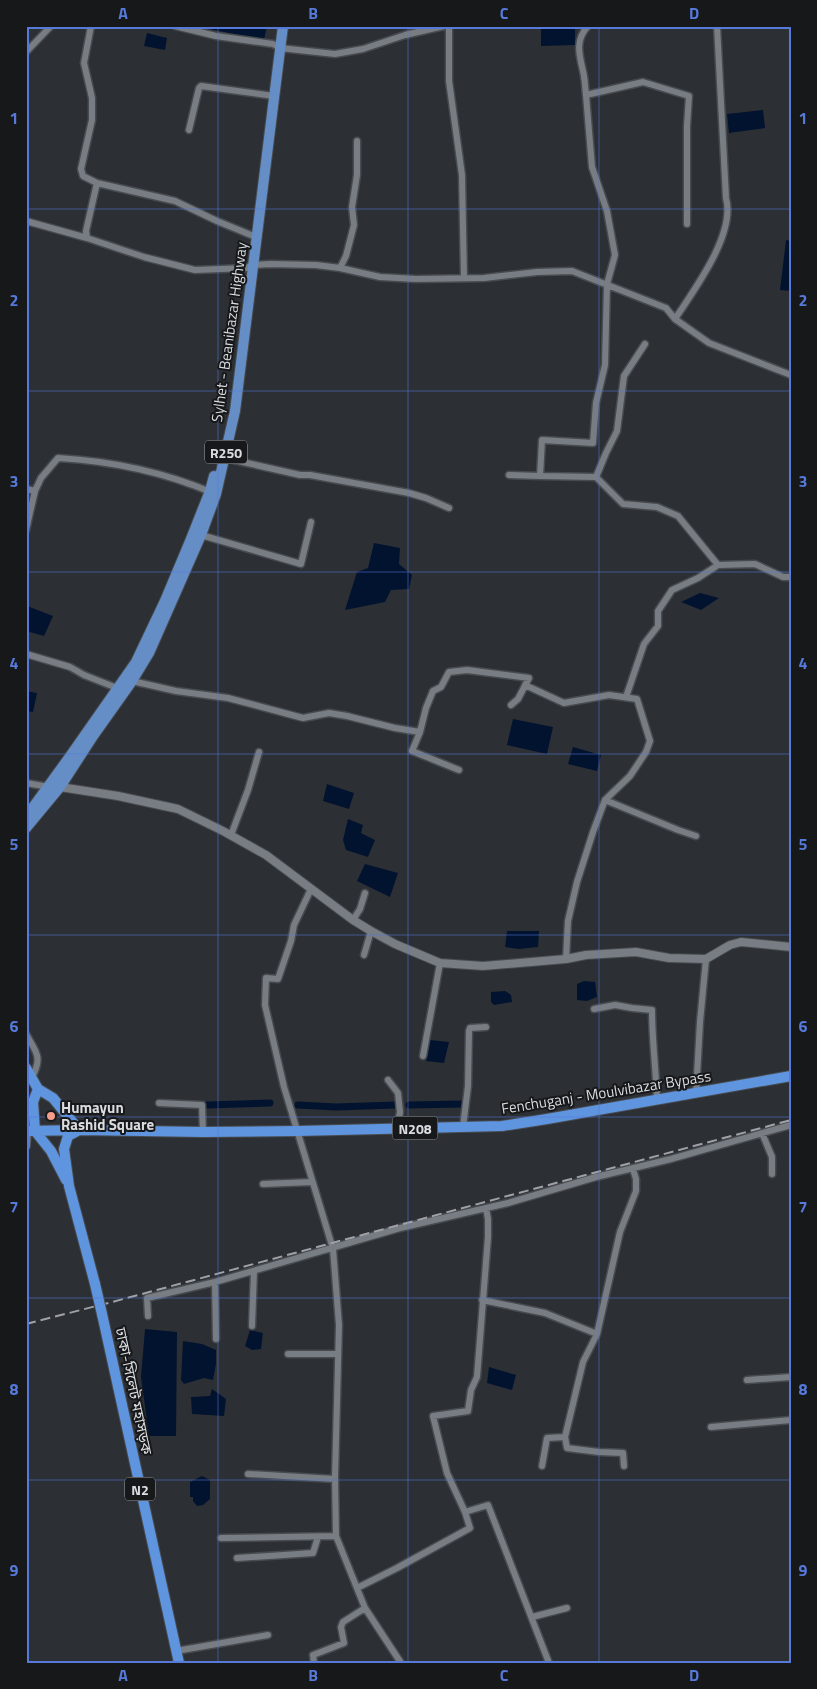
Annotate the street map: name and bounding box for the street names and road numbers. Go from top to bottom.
street label: Sylhet - Beanibazar Highway [205,240,253,424]
road number: R250 [205,441,247,464]
street label: Fenchuganj - Moulvibazar Bypass [500,1064,712,1120]
road number: N208 [392,1116,438,1140]
street label: ঢাকা-সিলেট মহাসড়ক [109,1324,159,1458]
road number: N2 [125,1478,155,1500]

